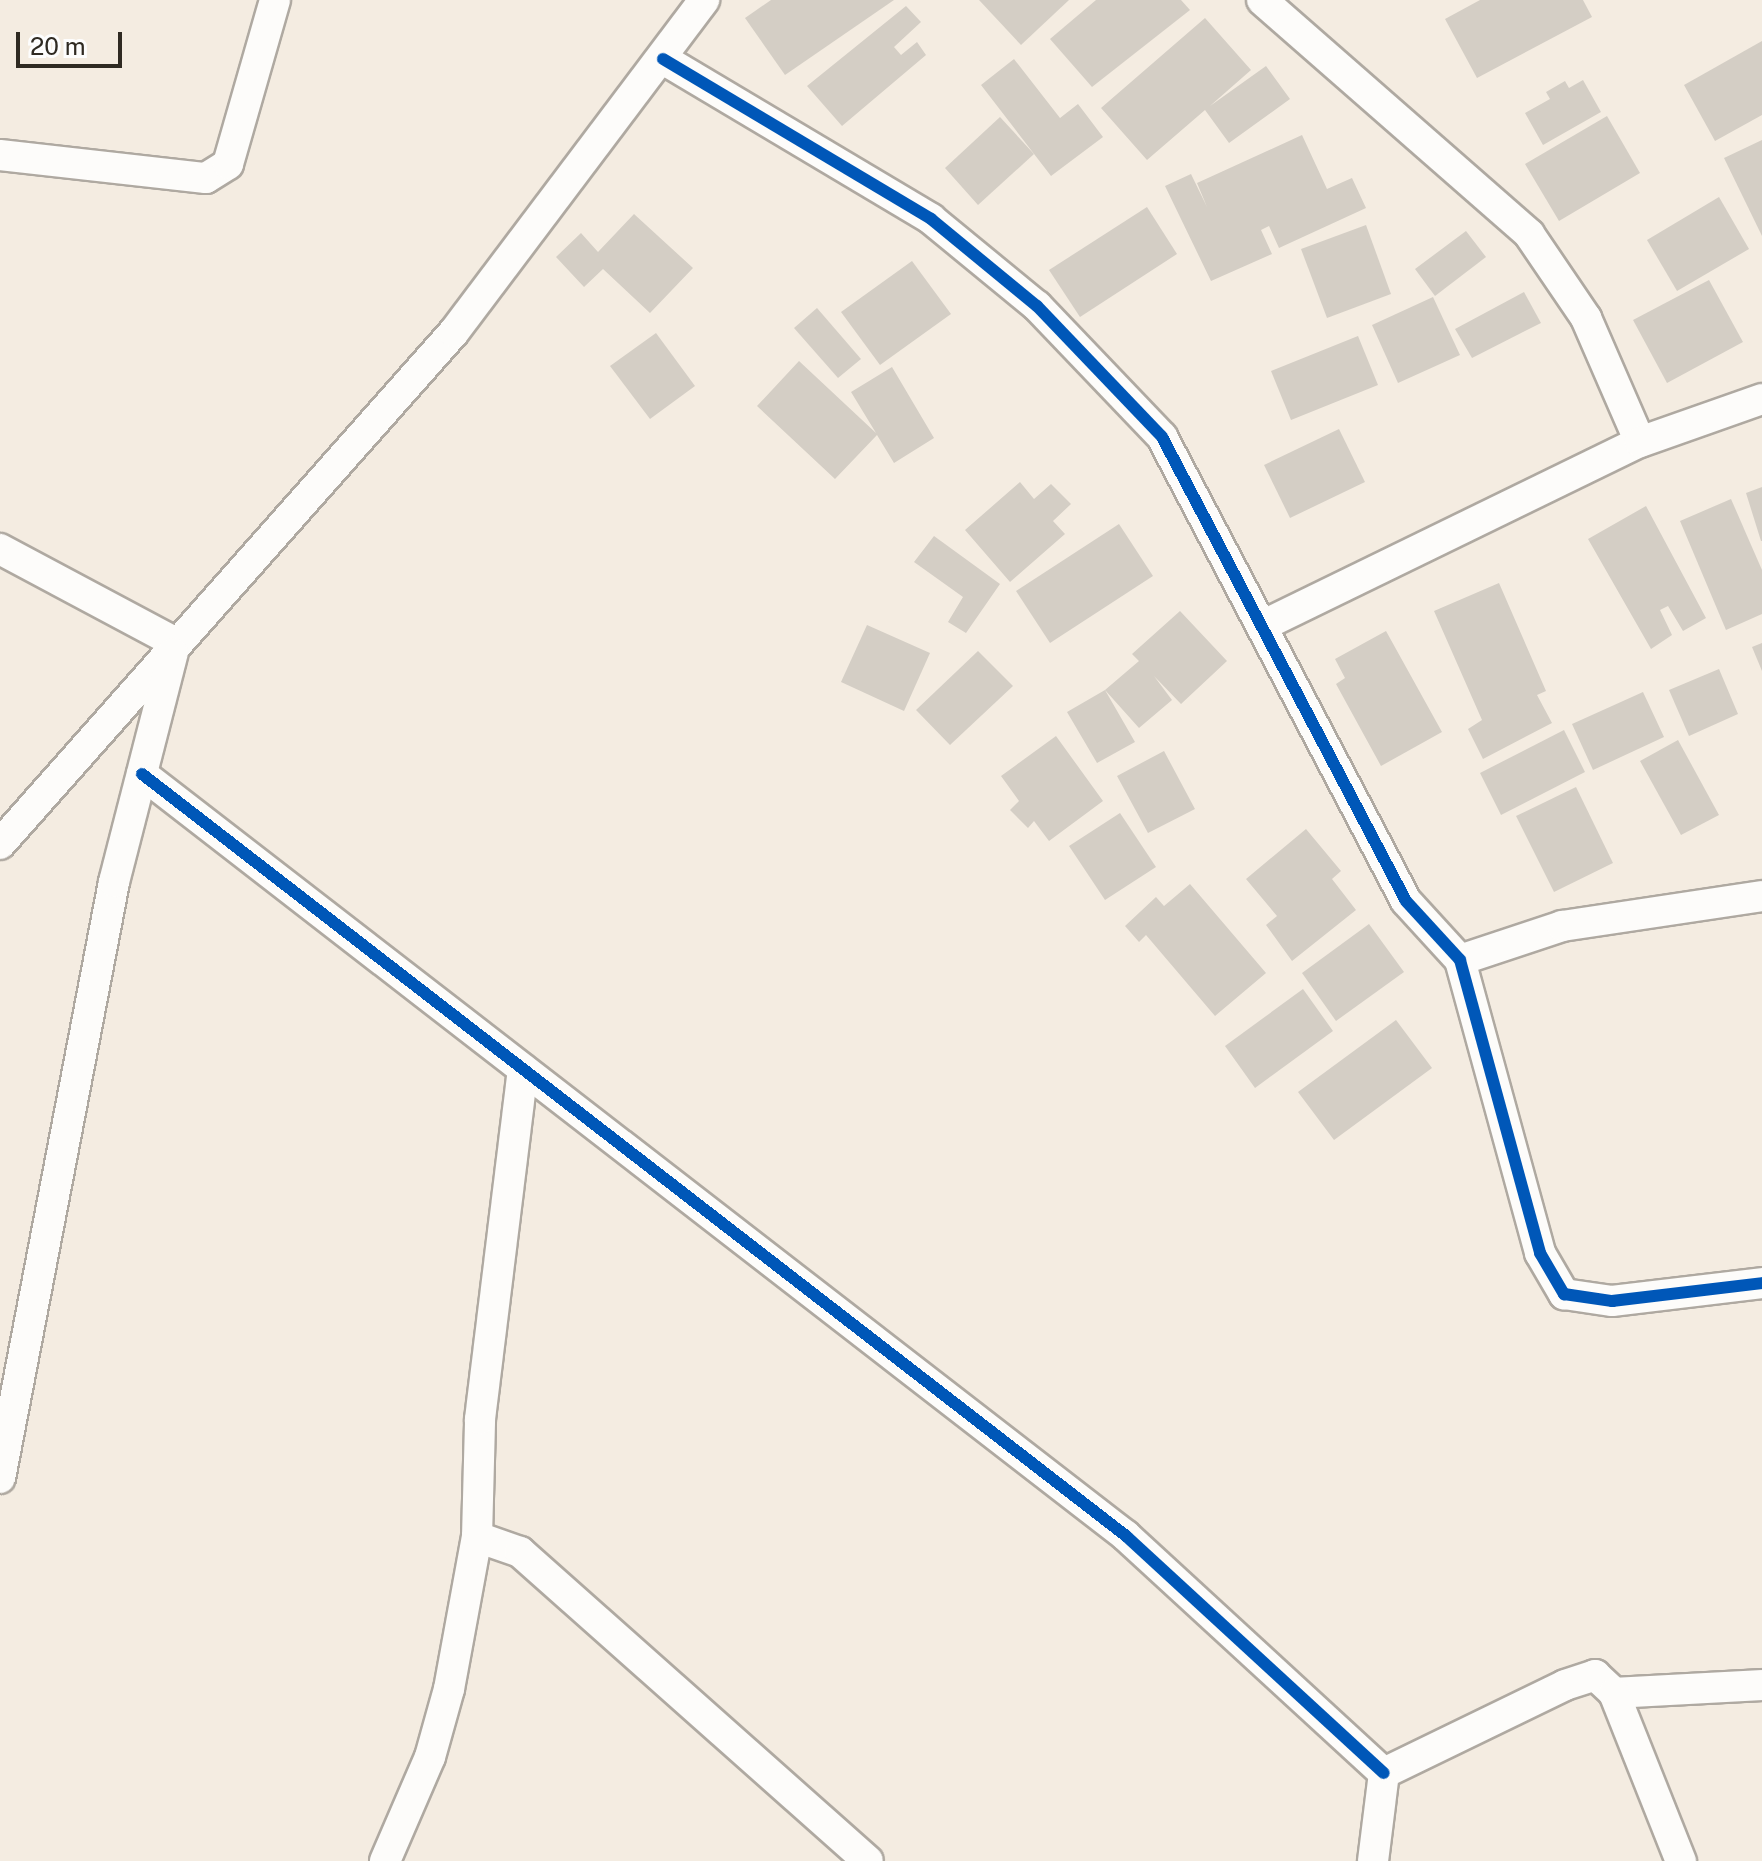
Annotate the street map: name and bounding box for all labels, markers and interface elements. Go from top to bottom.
scale bar [20,16,126,66]
text: 20 m [30,32,86,60]

